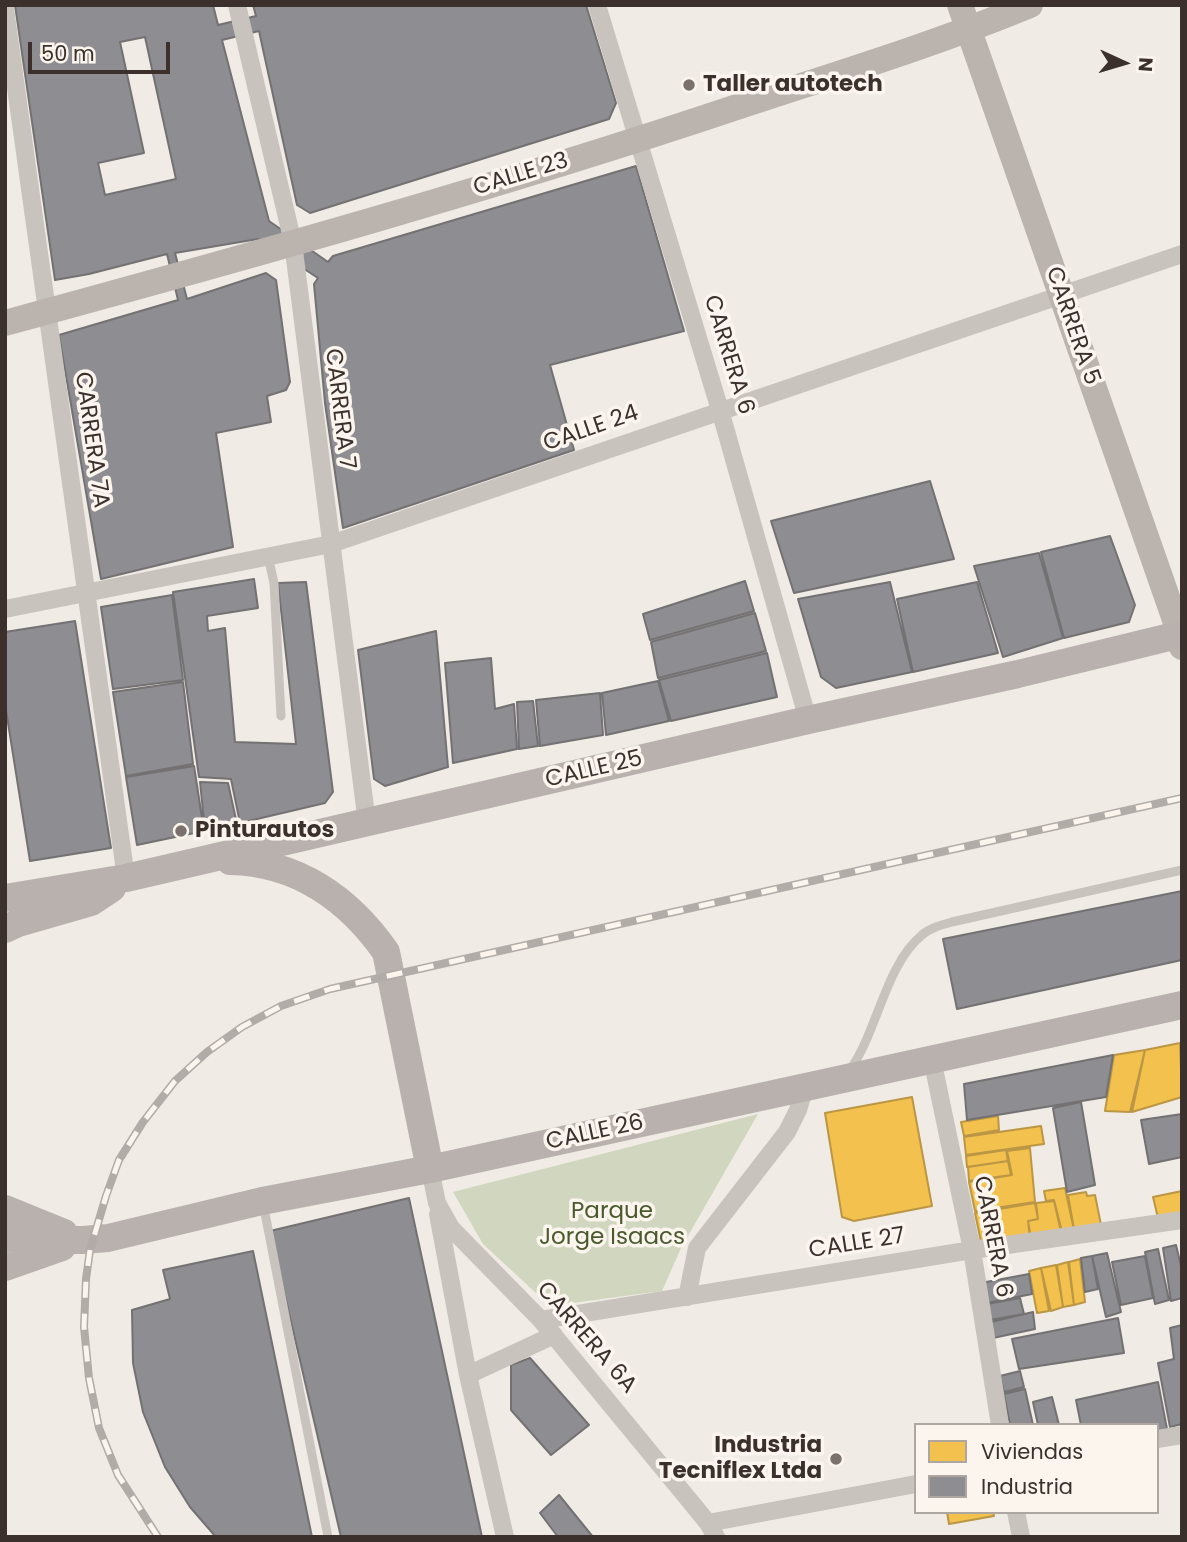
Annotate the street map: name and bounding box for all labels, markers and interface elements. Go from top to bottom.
scale bar [32,28,173,72]
north arrow [1089,28,1159,98]
text: 50 m [41,39,95,68]
text: N [1131,56,1159,73]
place label: Taller autotech [703,71,883,99]
marker: Taller autotech [681,77,697,93]
street label: CALLE 23 [470,147,572,203]
street label: CARRERA 5 [1039,263,1105,389]
street label: CARRERA 6 [697,292,759,418]
street label: CARRERA 7 [318,347,360,471]
street label: CARRERA 7A [68,370,114,510]
street label: CALLE 24 [540,400,642,458]
street label: CALLE 25 [543,745,645,795]
place label: Pinturautos [195,817,334,845]
marker: Pinturautos [173,823,189,839]
street label: CALLE 26 [544,1109,646,1157]
street label: CARRERA 6 [967,1174,1017,1300]
park label: Parque Jorge Isaacs [539,1198,685,1252]
street label: CALLE 27 [807,1223,907,1265]
street label: CARRERA 6A [530,1277,642,1399]
legend [914,1423,1159,1514]
place label: Industria Tecniflex Ltda [659,1432,822,1486]
text: Viviendas [981,1437,1083,1466]
marker: Industria Tecniflex Ltda [828,1451,844,1467]
text: Industria [981,1472,1073,1501]

